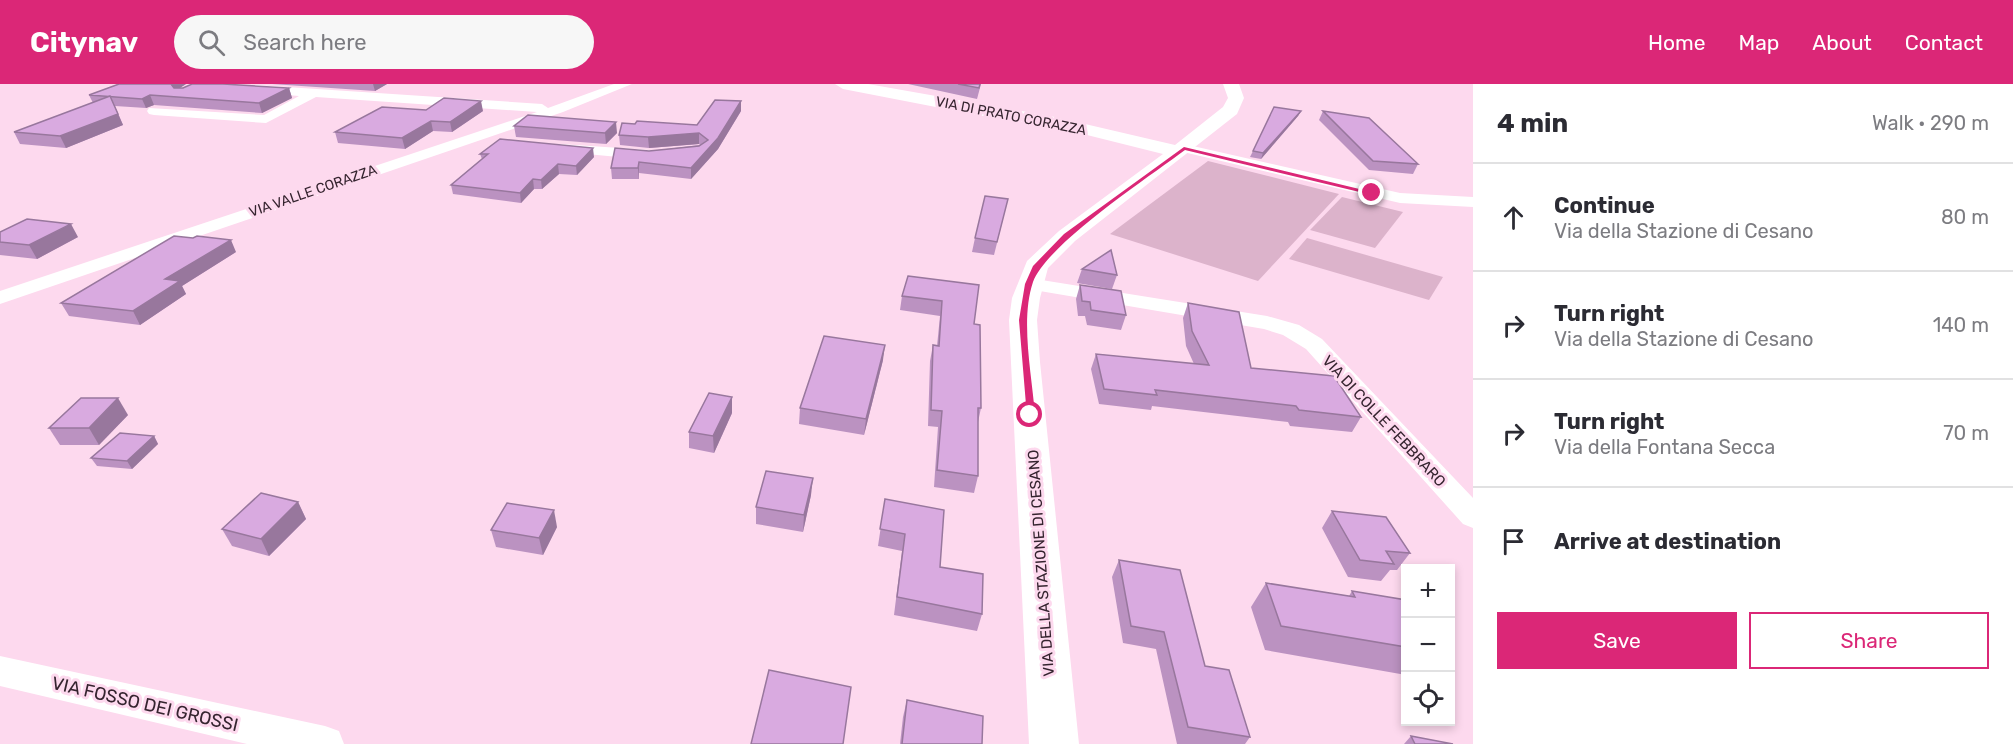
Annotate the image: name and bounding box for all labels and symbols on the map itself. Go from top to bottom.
street label: VIA DI PRATO CORAZZA [934,93,1088,139]
street label: VIA VALLE CORAZZA [247,161,380,221]
route end [1358,179,1384,205]
street label: VIA DI COLLE FEBBRARO [1318,352,1450,490]
route start [1016,401,1042,427]
street label: VIA DELLA STAZIONE DI CESANO [1024,449,1058,677]
street label: VIA FOSSO DEI GROSSI [50,672,240,736]

